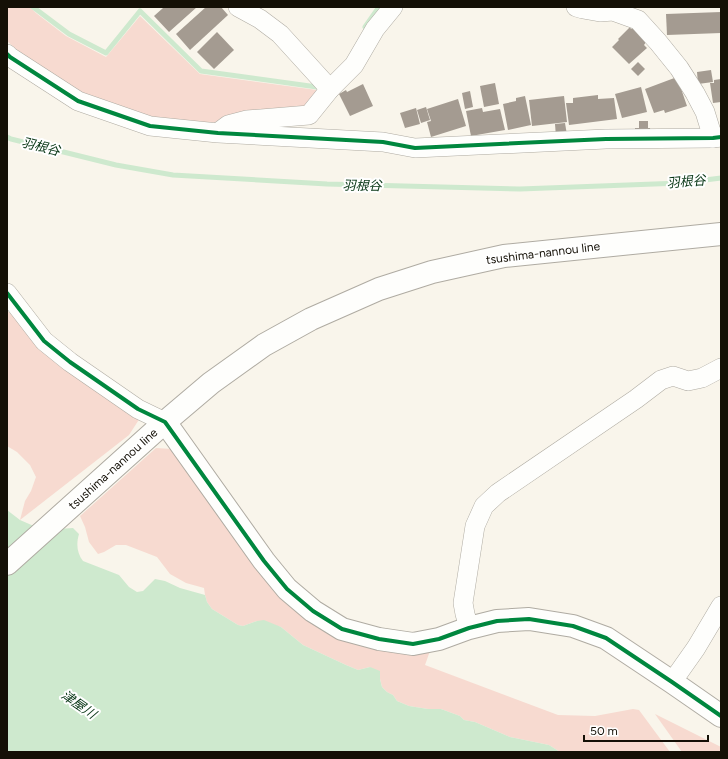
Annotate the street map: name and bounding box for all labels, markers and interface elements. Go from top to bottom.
water label: 羽根谷 [20,134,63,159]
water label: 羽根谷 [666,172,707,191]
water label: 羽根谷 [342,178,383,193]
street label: tsushima-nannou line [485,239,601,267]
street label: tsushima-nannou line [66,425,161,513]
water label: 津屋川 [58,687,101,723]
scale bar [584,717,708,743]
text: 50 m [590,724,618,738]

